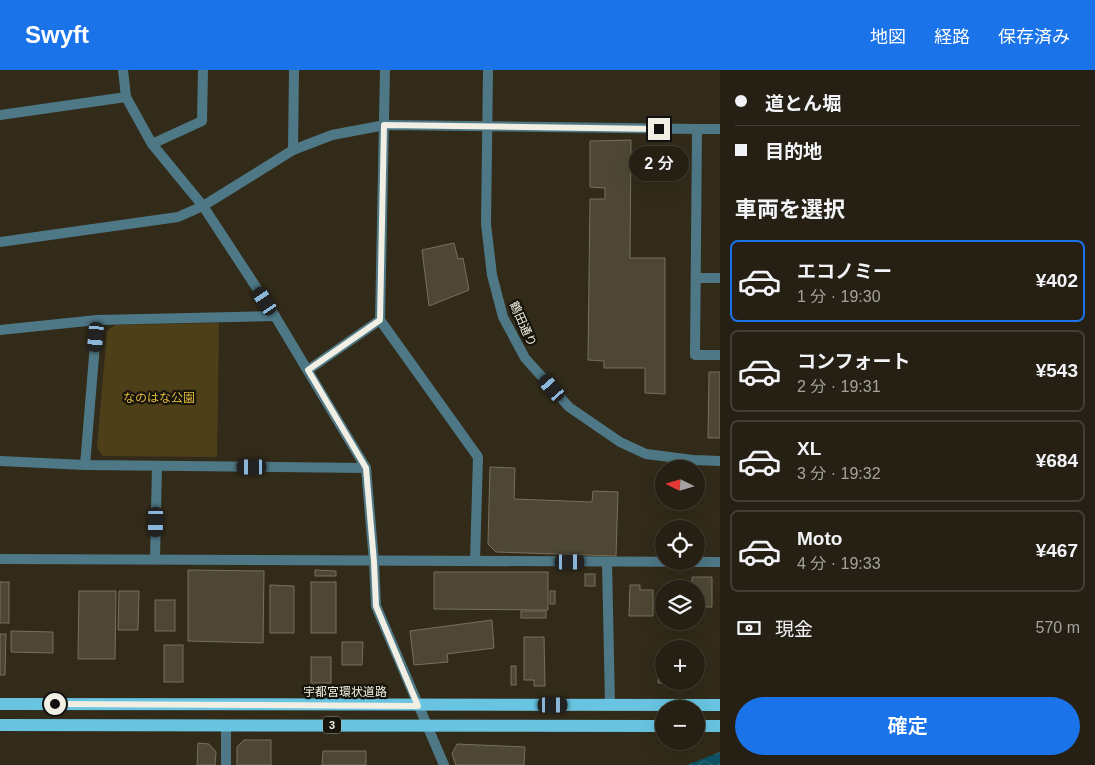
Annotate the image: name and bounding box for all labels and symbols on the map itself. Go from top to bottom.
route end [648,118,670,140]
callout: 2 分 [629,146,689,182]
car [250,284,279,318]
street label: 鶴田通り [507,299,539,349]
car [87,321,104,353]
car [536,372,567,404]
park label: なのはな公園 [123,391,195,405]
car [237,460,267,475]
north arrow [655,460,705,510]
car [148,507,163,537]
car [555,555,585,570]
street label: 宇都宮環状道路 [303,685,387,699]
route start [44,693,66,715]
car [538,698,568,713]
road number: 3 [323,716,341,734]

